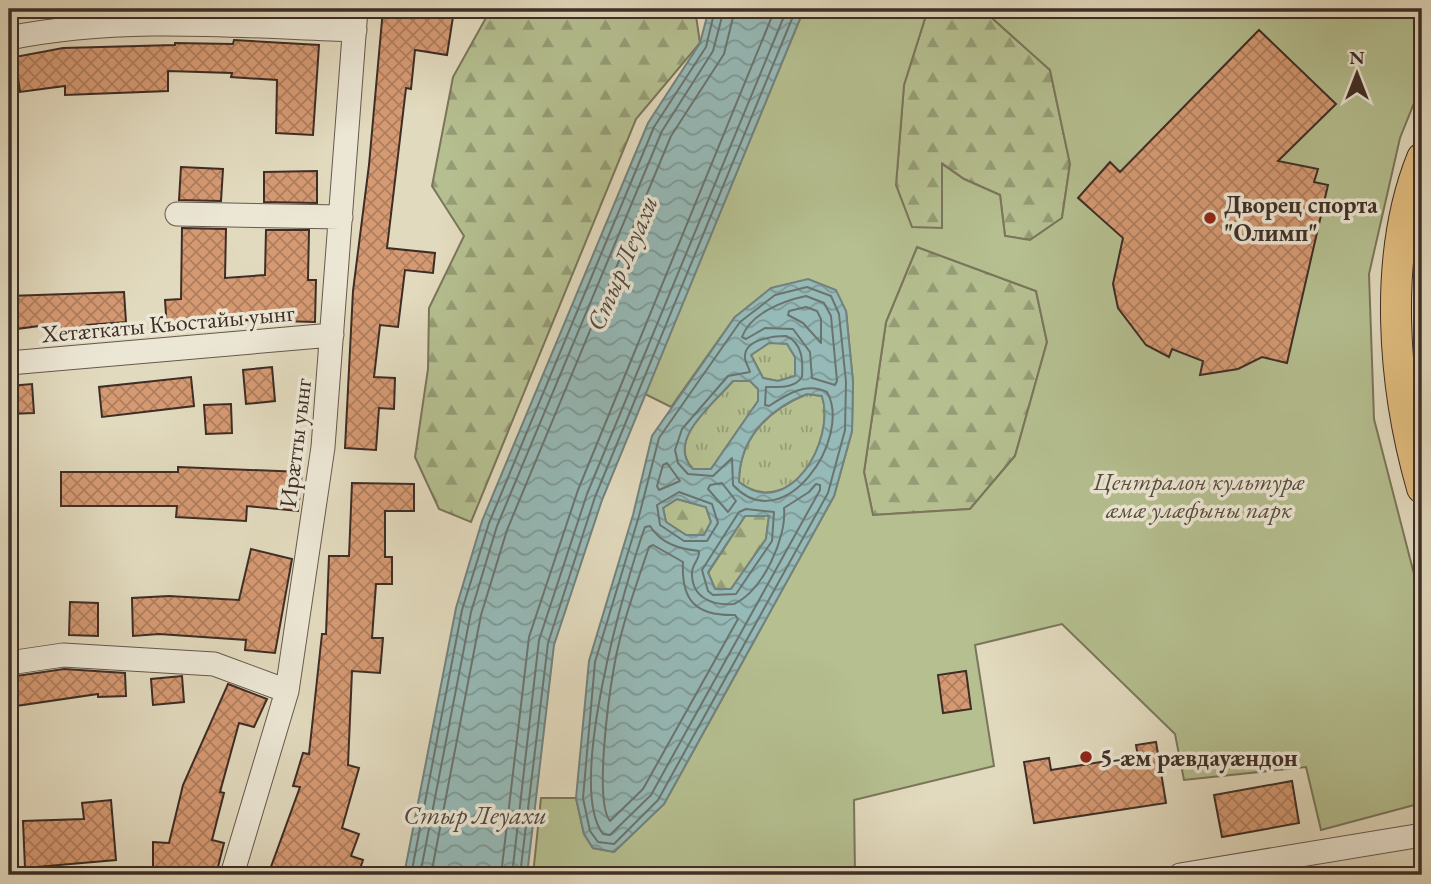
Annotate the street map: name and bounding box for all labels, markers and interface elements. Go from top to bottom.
north arrow [1322,38,1392,108]
text: N [1349,45,1365,70]
place label: Дворец спорта "Олимп" [1224,189,1378,248]
water label: Стыр Леуахи [578,190,666,336]
marker: Дворец спорта "Олимп" [1202,210,1218,226]
street label: Хетæгкаты Къостайы уынг [39,296,296,350]
street label: Ирæтты уынг [272,376,318,510]
park label: Централон культурæ æмæ улæфыны парк [1092,466,1305,525]
place label: 5-æм рӕвдауӕндон [1100,742,1298,774]
marker: 5-æм рӕвдауӕндон [1078,749,1094,765]
water label: Стыр Леуахи [403,798,547,832]

